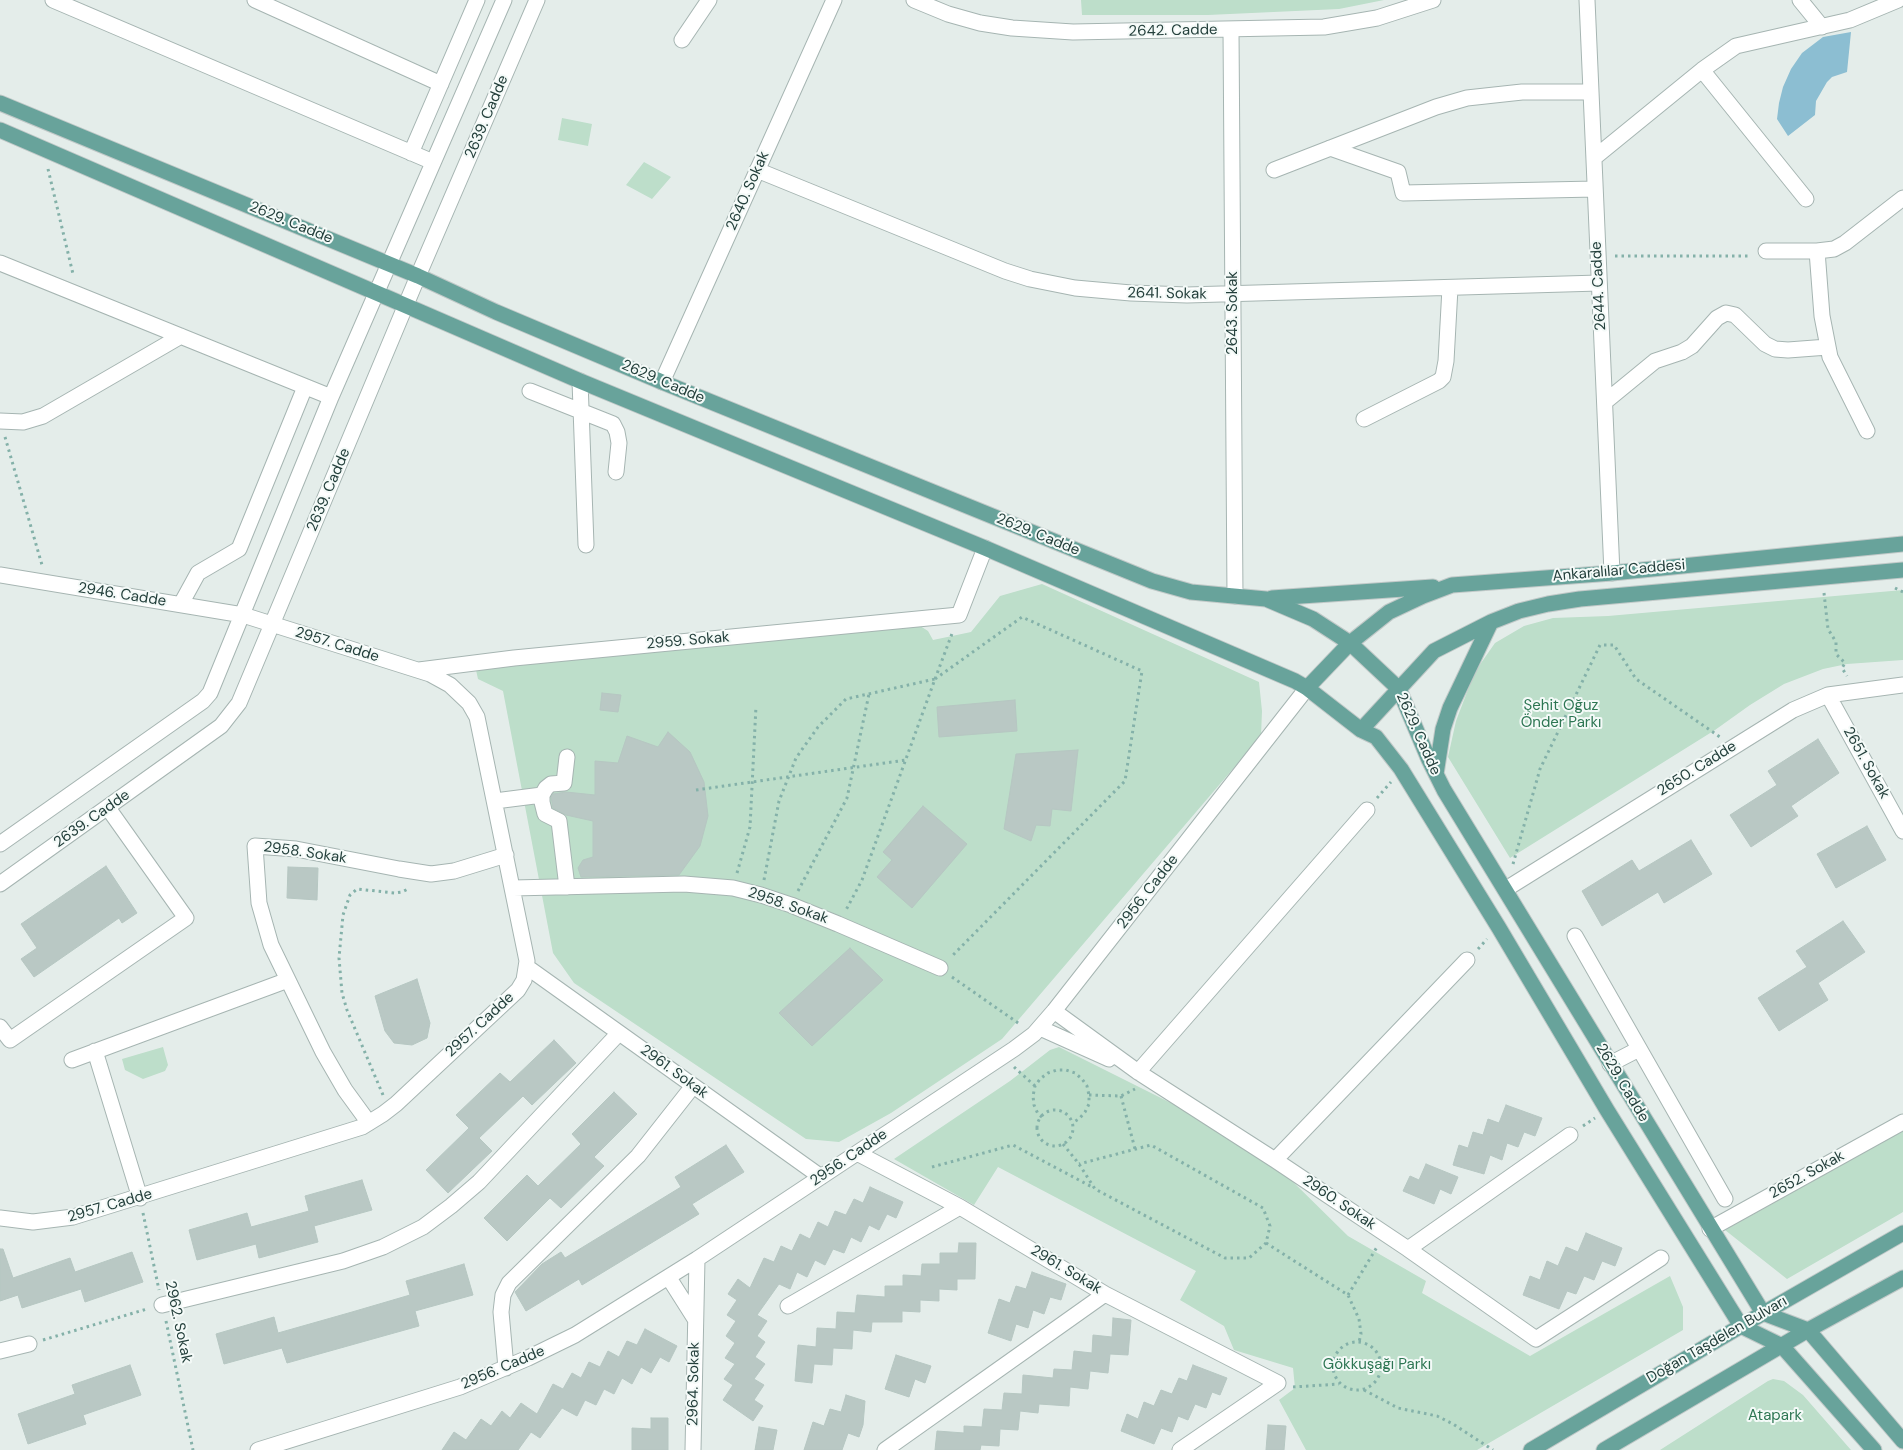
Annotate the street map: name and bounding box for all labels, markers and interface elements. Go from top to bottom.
street label: 2642. Cadde [1128,21,1218,41]
street label: 2639. Cadde [461,73,513,161]
street label: 2640. Sokak [723,149,773,233]
street label: 2629. Cadde [247,198,335,248]
street label: 2644. Cadde [1588,241,1610,331]
street label: 2643. Sokak [1224,271,1242,355]
street label: 2641. Sokak [1127,284,1207,304]
street label: 2629. Cadde [619,356,707,408]
street label: 2639. Cadde [303,446,355,534]
street label: 2629. Cadde [994,510,1082,560]
street label: Ankaralılar Caddesi [1552,556,1686,586]
street label: 2946. Cadde [77,579,167,611]
street label: 2957. Cadde [293,624,381,666]
street label: 2959. Sokak [646,628,730,654]
street label: 2629. Cadde [1392,690,1444,778]
park label: Şehit Oğuz Önder Parkı [1521,697,1601,732]
street label: 2651. Sokak [1839,724,1893,802]
street label: 2650. Cadde [1654,738,1740,800]
street label: 2639. Cadde [51,786,133,852]
street label: 2958. Sokak [262,838,348,868]
street label: 2956. Cadde [1113,851,1183,933]
street label: 2958. Sokak [745,884,831,928]
street label: 2957. Cadde [442,989,518,1061]
street label: 2961. Sokak [636,1041,712,1103]
street label: 2629. Cadde [1592,1041,1652,1125]
street label: 2956. Cadde [807,1126,891,1190]
street label: 2652. Sokak [1766,1147,1848,1203]
street label: 2960. Sokak [1299,1172,1379,1234]
street label: 2957. Cadde [66,1185,154,1227]
street label: 2961. Sokak [1027,1242,1105,1298]
street label: 2962. Sokak [161,1279,195,1365]
street label: Doğan Taşdelen Bulvarı [1644,1292,1790,1388]
street label: 2956. Cadde [458,1342,548,1394]
street label: 2964. Sokak [684,1342,704,1426]
park label: Gökkuşağı Parkı [1323,1356,1431,1374]
park label: Atapark [1748,1407,1802,1425]

